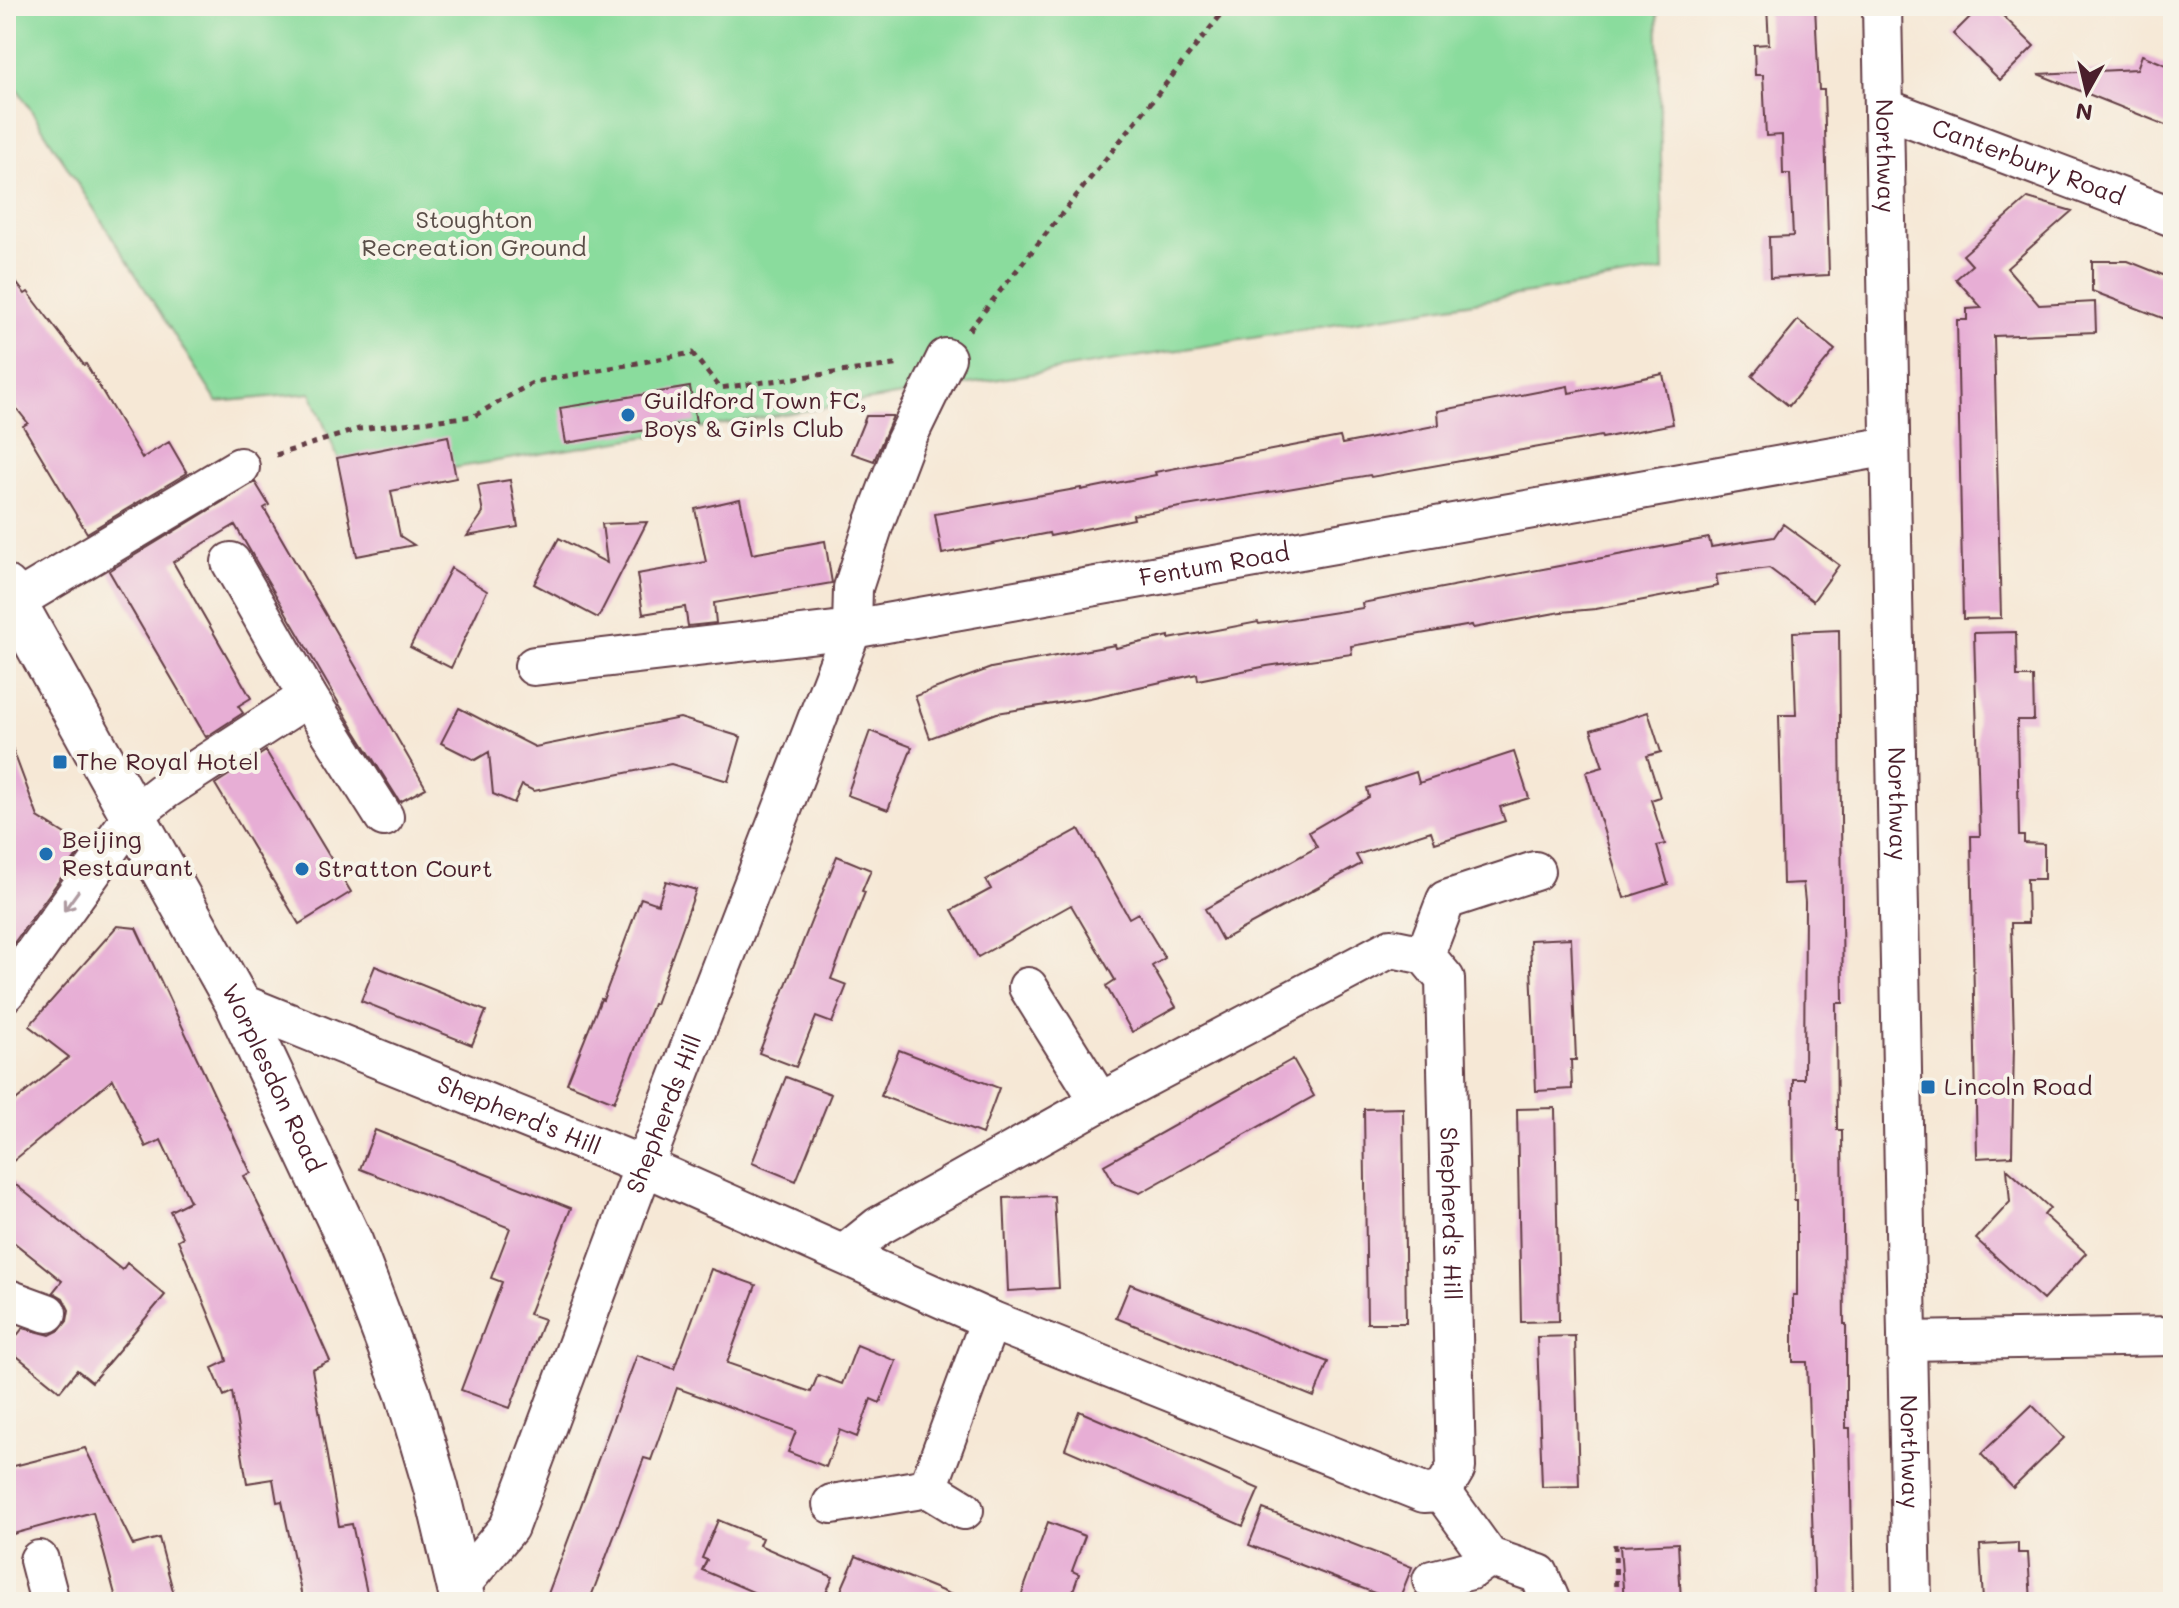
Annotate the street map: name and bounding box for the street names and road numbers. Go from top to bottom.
street label: Northway [1870,99,1903,213]
street label: Canterbury Road [1928,111,2129,211]
street label: Fentum Road [1137,535,1291,592]
street label: Northway [1882,746,1915,861]
street label: Worplesdon Road [216,977,332,1177]
street label: Shepherds Hill [618,1029,708,1197]
street label: Shepherd's Hill [433,1067,606,1161]
street label: Shepherd's Hill [1434,1126,1469,1301]
street label: Northway [1894,1394,1927,1509]

